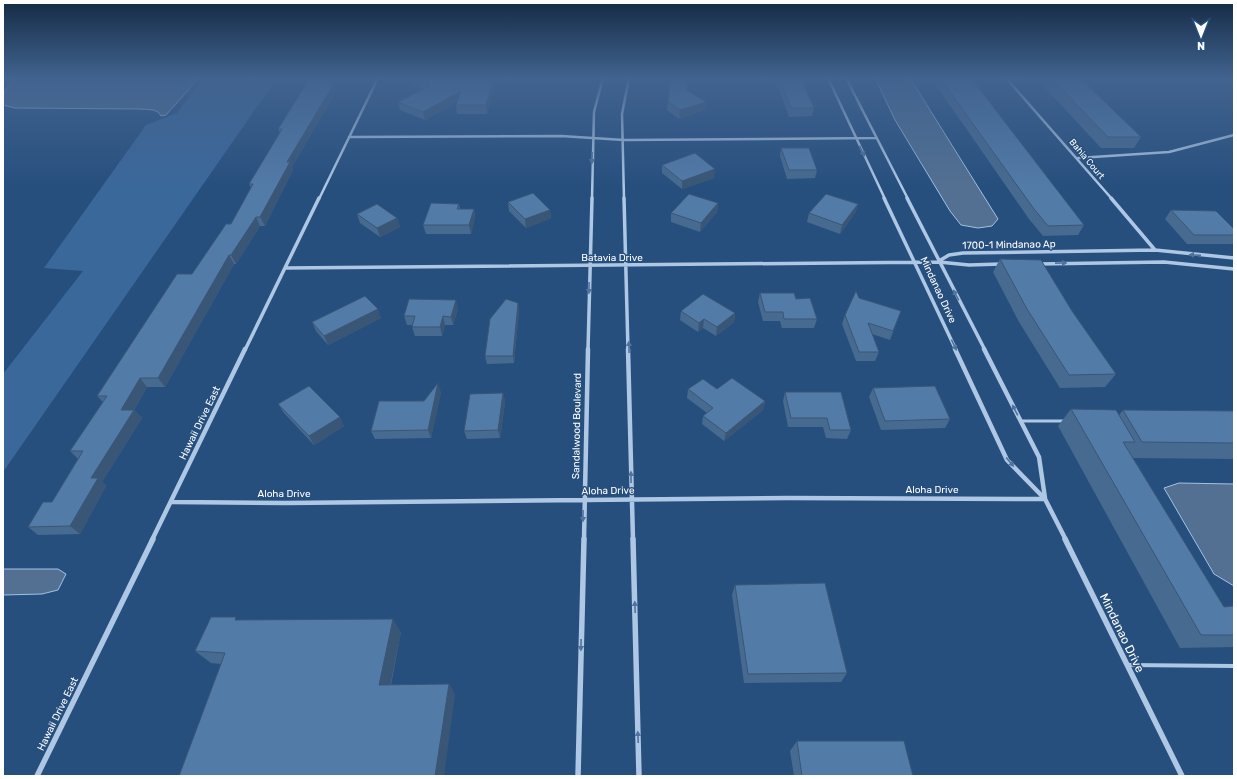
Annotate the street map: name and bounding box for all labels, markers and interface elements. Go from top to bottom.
north arrow [1181,16,1221,56]
text: N [1197,39,1205,52]
street label: Bahia Court [1067,137,1107,181]
one-way arrow [859,146,865,157]
one-way arrow [589,152,595,165]
street label: 1700-1 Mindanao Ap [962,238,1056,252]
one-way arrow [1189,251,1201,258]
street label: Batavia Drive [581,252,643,264]
street label: Mindanao Drive [917,255,959,325]
one-way arrow [1055,260,1067,267]
one-way arrow [586,282,592,295]
one-way arrow [952,289,959,300]
one-way arrow [951,339,957,351]
one-way arrow [626,340,632,353]
street label: Sandalwood Boulevard [570,373,584,479]
street label: Hawaii Drive East [177,384,223,462]
one-way arrow [1012,404,1019,416]
one-way arrow [1005,457,1014,467]
one-way arrow [628,471,635,483]
street label: Aloha Drive [906,484,959,496]
street label: Aloha Drive [581,485,635,497]
street label: Aloha Drive [258,488,311,500]
one-way arrow [580,510,587,522]
street label: Mindanao Drive [1097,591,1147,675]
one-way arrow [632,600,638,613]
one-way arrow [578,639,584,652]
street label: Hawaii Drive East [35,675,81,753]
one-way arrow [635,731,642,743]

